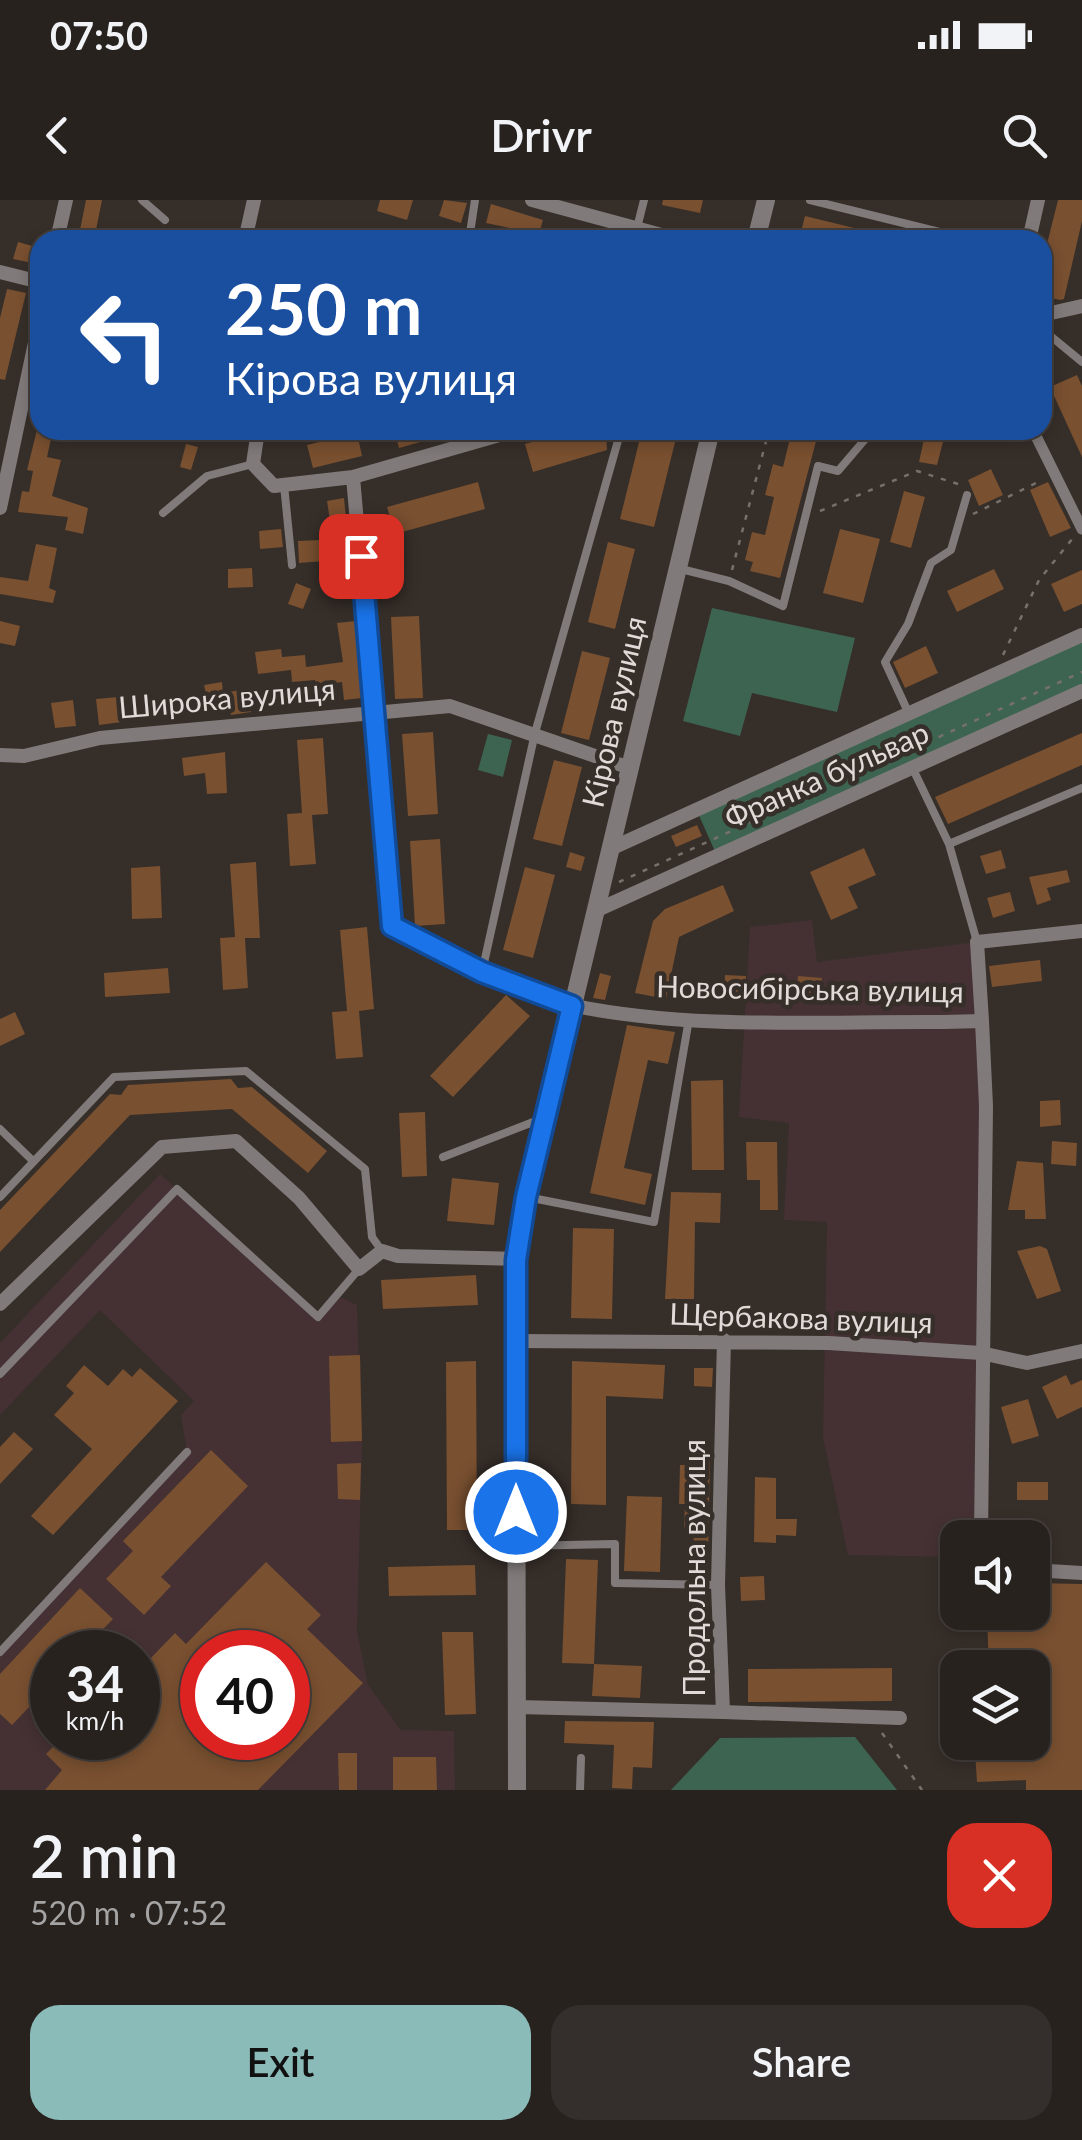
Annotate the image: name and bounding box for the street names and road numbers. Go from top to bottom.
street label: Кірова вулиця [574,613,653,811]
street label: Широка вулиця [117,670,337,724]
street label: Франка бульвар [719,713,934,835]
street label: Новосибірська вулиця [656,967,964,1009]
street label: Щербакова вулиця [669,1294,933,1340]
street label: Продольна вулиця [675,1439,711,1697]

